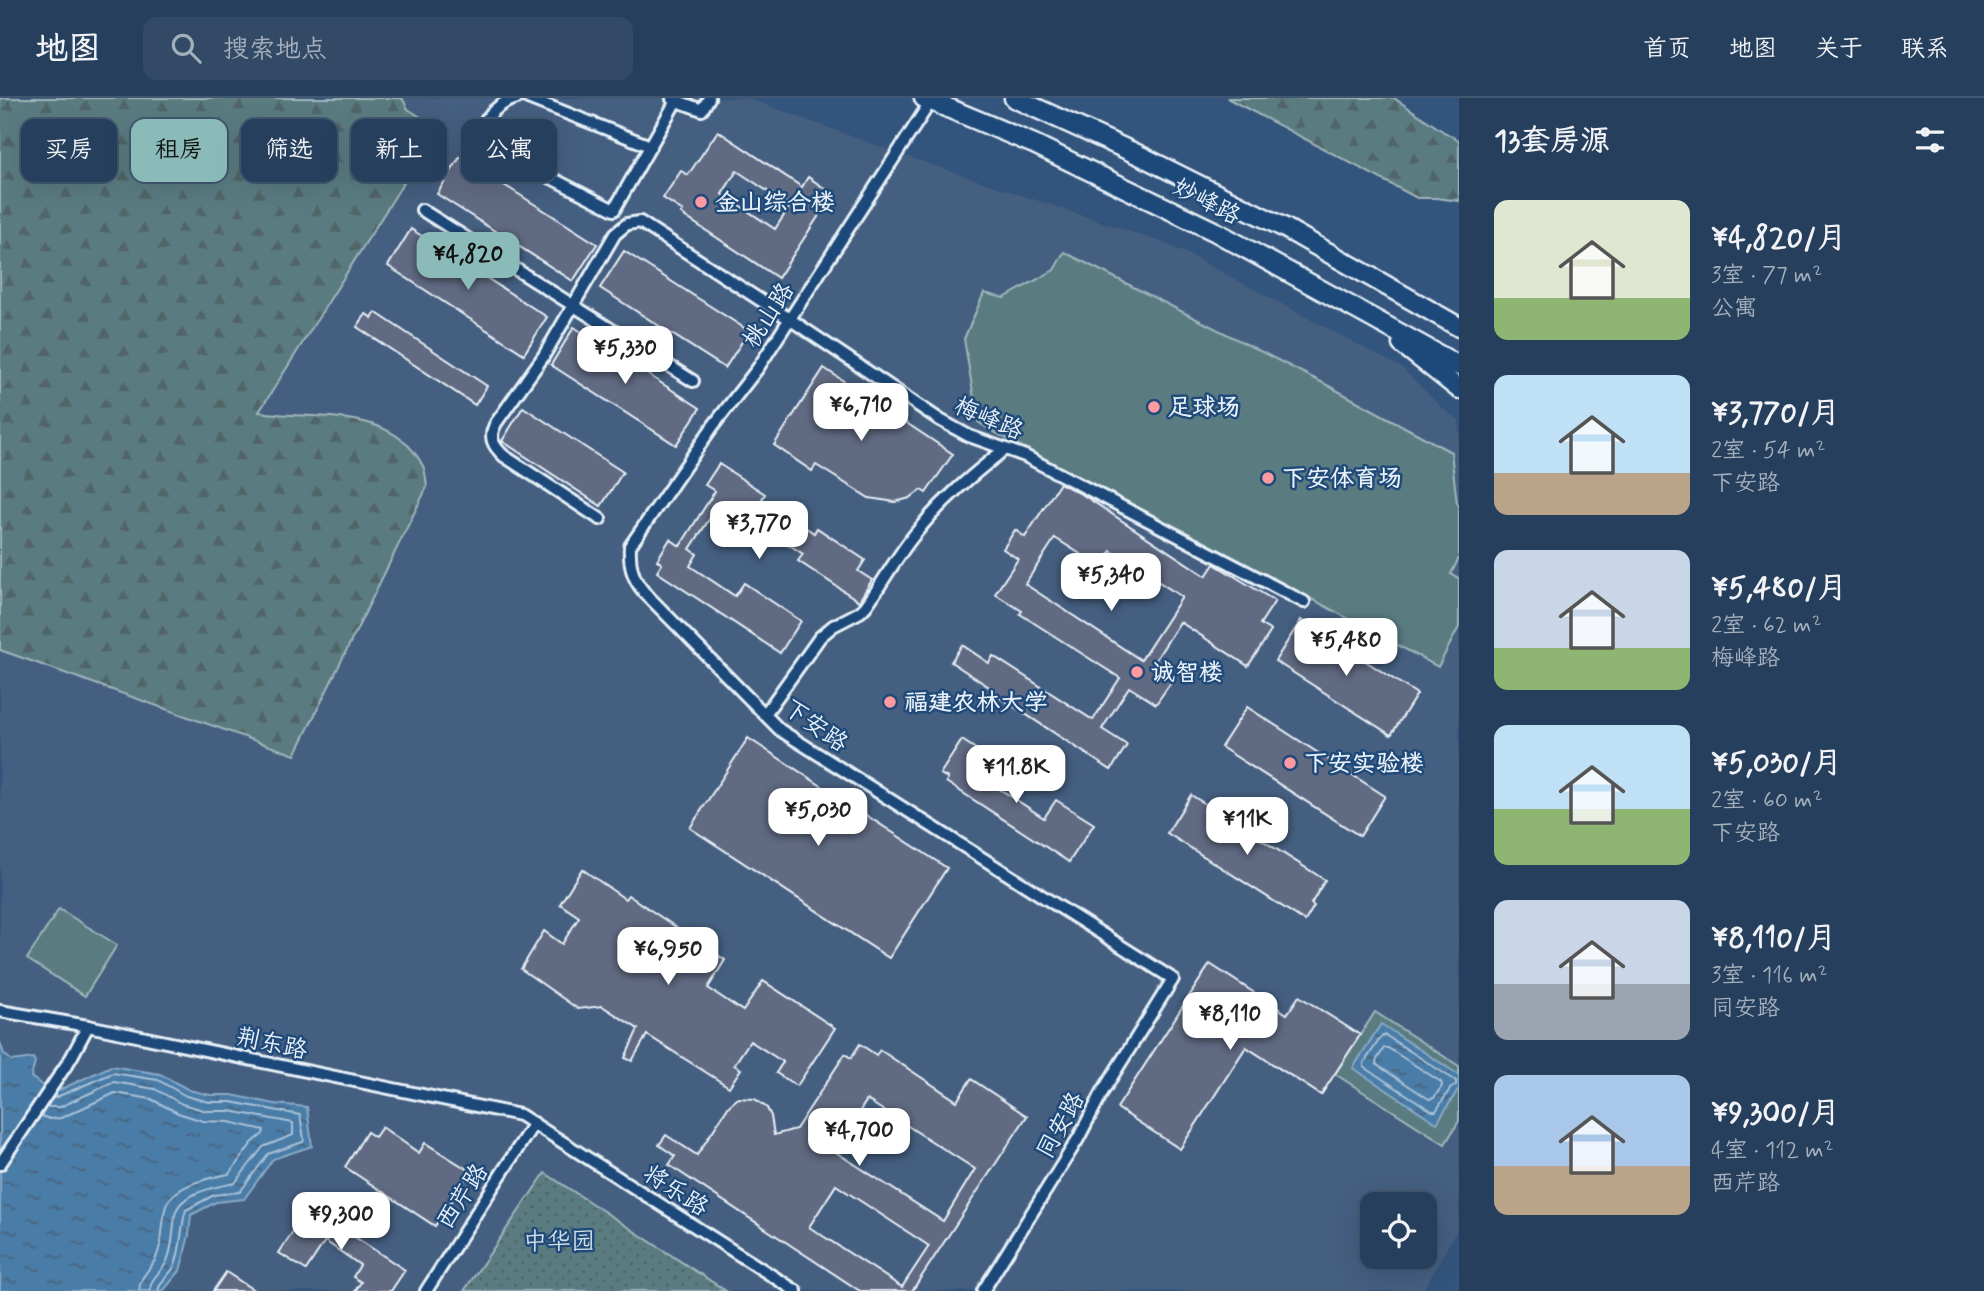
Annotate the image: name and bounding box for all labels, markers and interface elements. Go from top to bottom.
search box [143,17,633,80]
text: 地图 [35,28,101,72]
icon: search [167,29,205,67]
text: 搜索地点 [223,33,327,67]
text: 首页 [1643,34,1691,65]
text: 地图 [1729,34,1777,65]
text: 关于 [1815,34,1863,65]
text: 联系 [1901,34,1949,65]
chip: 买房 [21,119,117,182]
chip: 租房 [131,119,227,182]
chip: 筛选 [241,119,337,182]
chip: 新上 [351,119,447,182]
chip: 公寓 [461,119,557,182]
icon: filters [1911,121,1949,159]
text: 13套房源 [1494,122,1610,161]
street label: 妙峰路 [1167,172,1245,232]
place label: 金山综合楼 [715,188,835,219]
marker: 金山综合楼 [693,194,709,210]
text: ¥4,820/月 [1711,219,1846,258]
icon: home [1550,228,1634,312]
pin: ¥4,820 [411,232,525,292]
text: ¥4,820 [433,240,503,270]
text: 3室 · 77 m² [1711,261,1822,291]
street label: 桃山路 [737,277,802,354]
text: 公寓 [1711,294,1757,324]
pin: ¥5,330 [568,327,682,386]
text: ¥5,330 [593,334,657,364]
pin: ¥6,710 [804,384,918,443]
text: ¥6,710 [829,391,893,421]
street label: 梅峰路 [949,391,1028,448]
place label: 足球场 [1168,393,1240,424]
text: ¥3,770/月 [1711,394,1840,433]
marker: 足球场 [1146,399,1162,415]
icon: home [1550,403,1634,487]
text: 2室 · 54 m² [1711,436,1825,466]
place label: 下安体育场 [1282,464,1402,495]
text: 下安路 [1711,469,1780,499]
marker: 下安体育场 [1260,470,1276,486]
pin: ¥3,770 [702,502,816,561]
text: ¥3,770 [726,509,792,539]
pin: ¥5,340 [1054,554,1168,613]
text: ¥5,340 [1077,561,1145,591]
text: ¥5,480/月 [1711,569,1847,608]
icon: home [1550,578,1634,662]
text: 2室 · 62 m² [1711,611,1822,641]
pin: ¥5,480 [1289,618,1403,678]
text: ¥5,480 [1310,626,1382,656]
text: 梅峰路 [1711,644,1780,674]
place label: 诚智楼 [1151,658,1223,689]
marker: 诚智楼 [1129,664,1145,680]
place label: 福建农林大学 [904,688,1048,719]
street label: 下安路 [777,693,854,760]
marker: 福建农林大学 [882,694,898,710]
text: ¥5,030/月 [1711,744,1842,783]
pin: ¥11.8K [959,746,1073,805]
place label: 下安实验楼 [1304,749,1424,780]
text: ¥11.8K [982,753,1050,783]
icon: home [1550,753,1634,837]
marker: 下安实验楼 [1282,755,1298,771]
text: 2室 · 60 m² [1711,786,1823,816]
pin: ¥5,030 [761,788,875,848]
text: ¥5,030 [784,796,852,826]
pin: ¥11K [1206,798,1288,857]
text: ¥11K [1222,805,1272,835]
text: 下安路 [1711,819,1780,849]
text: ¥8,110/月 [1711,919,1836,958]
pin: ¥6,950 [611,928,725,987]
icon: home [1550,928,1634,1012]
text: ¥6,950 [633,935,703,965]
text: 3室 · 116 m² [1711,961,1828,991]
pin: ¥8,110 [1173,992,1287,1052]
text: 同安路 [1711,994,1780,1024]
text: ¥8,110 [1199,1000,1261,1030]
street label: 荆东路 [233,1022,310,1067]
street label: 同安路 [1030,1087,1092,1165]
text: ¥9,300/月 [1711,1094,1840,1133]
icon: home [1550,1103,1634,1187]
pin: ¥4,700 [802,1108,916,1168]
text: ¥4,700 [824,1116,894,1146]
text: 4室 · 112 m² [1711,1136,1834,1166]
street label: 西芹路 [431,1158,496,1235]
street label: 将乐路 [637,1159,714,1224]
text: 西芹路 [1711,1169,1780,1199]
pin: ¥9,300 [284,1192,398,1252]
map controls [1360,1192,1437,1269]
button: locate [1360,1192,1437,1269]
text: ¥9,300 [308,1200,374,1230]
park label: 中华园 [523,1227,595,1258]

